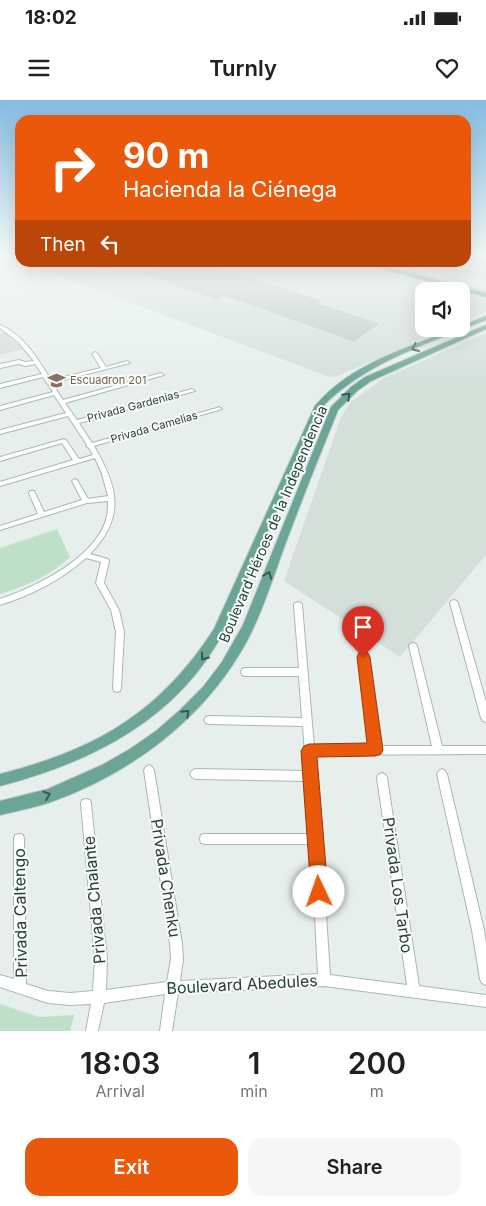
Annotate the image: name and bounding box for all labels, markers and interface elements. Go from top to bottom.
text: 18:02 [25,6,77,29]
icon: menu [25,54,53,82]
icon: heart [433,54,461,82]
text: Turnly [209,55,277,81]
text: 90 m [123,134,210,176]
icon: right [40,135,105,200]
text: Hacienda la Ciénega [123,176,337,202]
icon: left [96,230,124,258]
text: Then [40,233,86,256]
map controls [415,282,470,337]
button: sound [415,282,470,337]
one-way arrow [411,341,420,352]
school or university icon: Escuadron 201 [46,370,66,390]
place label: Escuadron 201 [70,373,146,387]
street label: Privada Gardenias [85,387,181,425]
one-way arrow [341,392,350,401]
street label: Boulevard Héroes de la Independencia [215,403,330,645]
street label: Privada Camelias [109,408,199,446]
one-way arrow [262,572,272,580]
pin [342,606,384,657]
icon: arrive [349,613,377,641]
one-way arrow [201,651,210,661]
one-way arrow [180,710,189,719]
one-way arrow [42,791,51,801]
street label: Privada Los Tarbo [379,816,417,954]
street label: Privada Chenku [147,817,185,939]
street label: Privada Chalante [78,835,110,965]
street label: Privada Caltengo [9,848,31,978]
position arrow [292,865,344,917]
street label: Boulevard Abedules [166,970,318,998]
text: 18:03 [80,1045,160,1081]
text: 1 [248,1045,260,1081]
text: 200 [348,1045,406,1081]
text: Arrival [96,1081,145,1101]
text: min [240,1081,268,1101]
text: m [370,1081,384,1101]
button: Exit [25,1138,238,1196]
button: Share [248,1138,461,1196]

